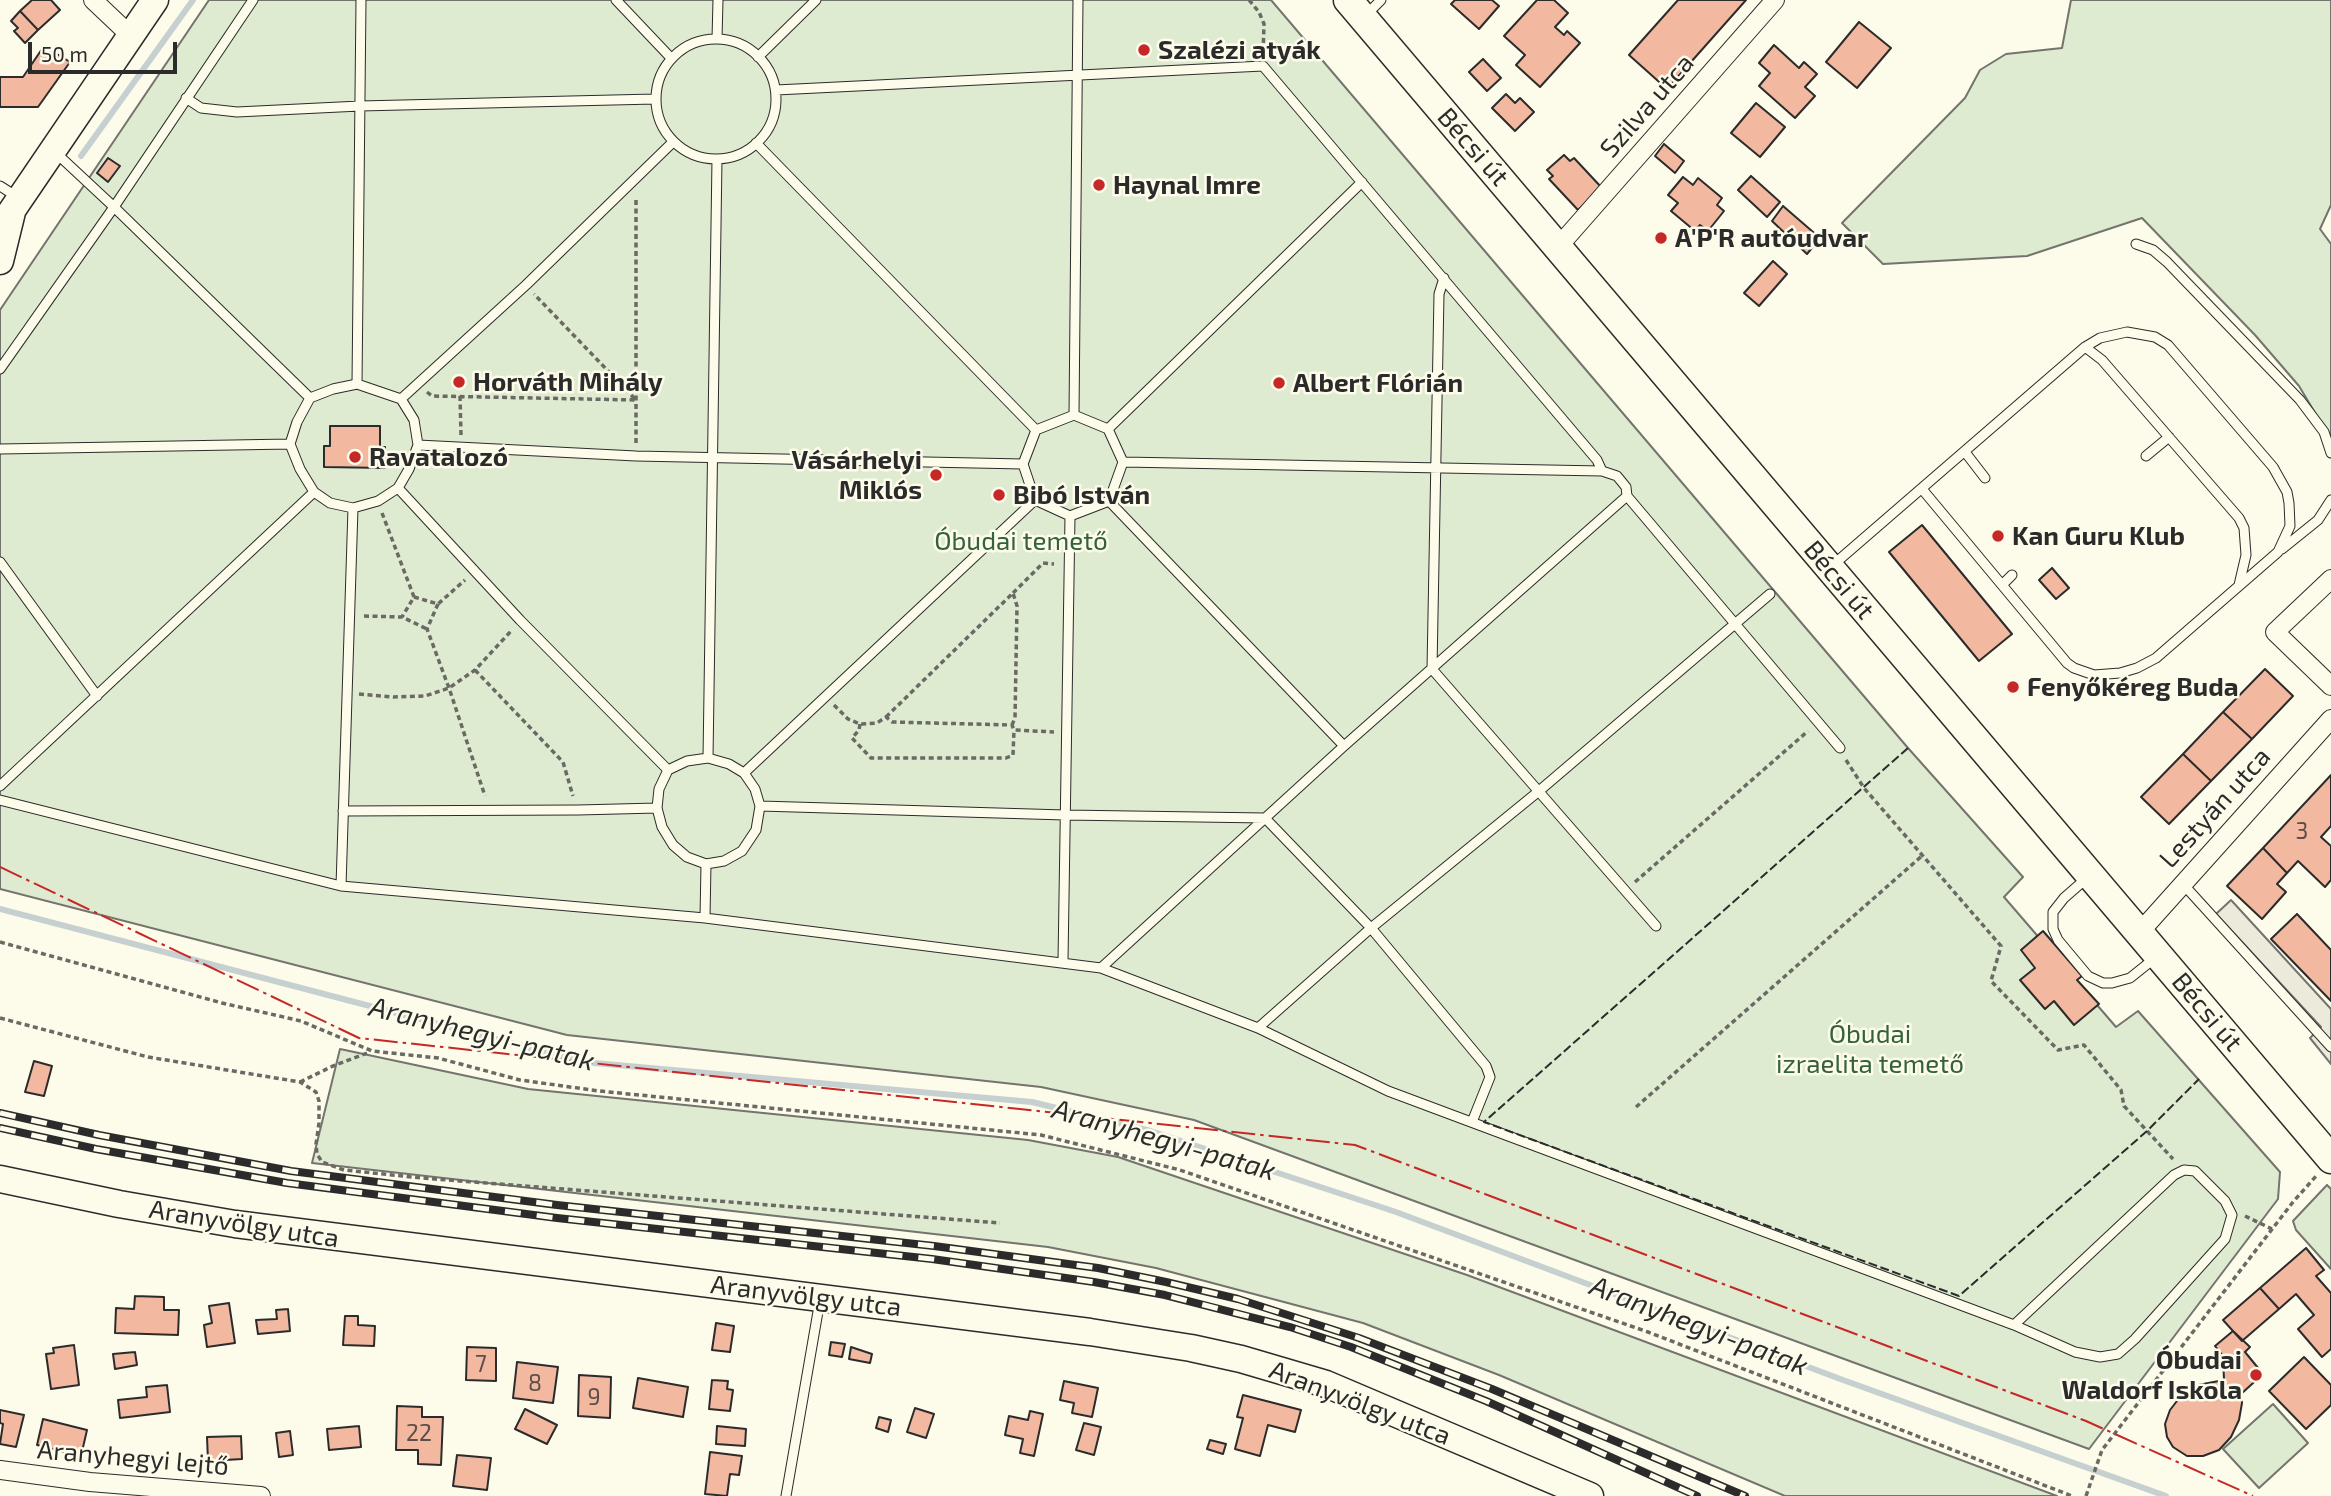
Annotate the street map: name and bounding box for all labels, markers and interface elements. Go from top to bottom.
scale bar [32,28,180,72]
place label: Szalézi atyák [1158,34,1321,66]
text: 50 m [41,41,88,66]
marker: Szalézi atyák [1136,42,1152,58]
street label: Szilva utca [1594,48,1700,164]
street label: Bécsi út [1431,102,1515,192]
place label: Haynal Imre [1113,169,1261,201]
marker: Haynal Imre [1091,177,1107,193]
place label: A'P'R autóudvar [1675,222,1868,254]
marker: A'P'R autóudvar [1653,230,1669,246]
place label: Horváth Mihály [473,366,663,398]
place label: Albert Flórián [1293,367,1463,399]
marker: Horváth Mihály [451,374,467,390]
marker: Albert Flórián [1271,375,1287,391]
place label: Ravatalozó [369,441,508,473]
place label: Vásárhelyi Miklós [791,444,922,505]
marker: Ravatalozó [347,449,363,465]
marker: Vásárhelyi Miklós [928,467,944,483]
place label: Bibó István [1013,479,1150,511]
marker: Bibó István [991,487,1007,503]
place label: Kan Guru Klub [2012,520,2185,552]
park label: Óbudai temető [934,525,1108,557]
marker: Kan Guru Klub [1990,528,2006,544]
street label: Bécsi út [1797,534,1881,626]
place label: Fenyőkéreg Buda [2027,671,2239,703]
marker: Fenyőkéreg Buda [2005,679,2021,695]
street label: Lestyán utca [2153,741,2277,875]
house number: 3 [2296,817,2308,845]
street label: Bécsi út [2165,966,2249,1058]
water label: Aranyhegyi-patak [366,990,598,1078]
park label: Óbudai izraelita temető [1776,1018,1964,1080]
water label: Aranyhegyi-patak [1049,1092,1279,1188]
street label: Aranyvölgy utca [147,1194,341,1254]
street label: Aranyvölgy utca [709,1269,903,1323]
water label: Aranyhegyi-patak [1585,1269,1813,1383]
place label: Óbudai Waldorf Iskola [2061,1344,2242,1406]
house number: 7 [475,1350,487,1378]
street label: Aranyvölgy utca [1265,1354,1455,1452]
marker: Óbudai Waldorf Iskola [2248,1367,2264,1383]
house number: 8 [528,1369,542,1397]
house number: 9 [587,1383,601,1411]
house number: 22 [406,1419,432,1447]
street label: Aranyhegyi lejtő [36,1434,230,1482]

